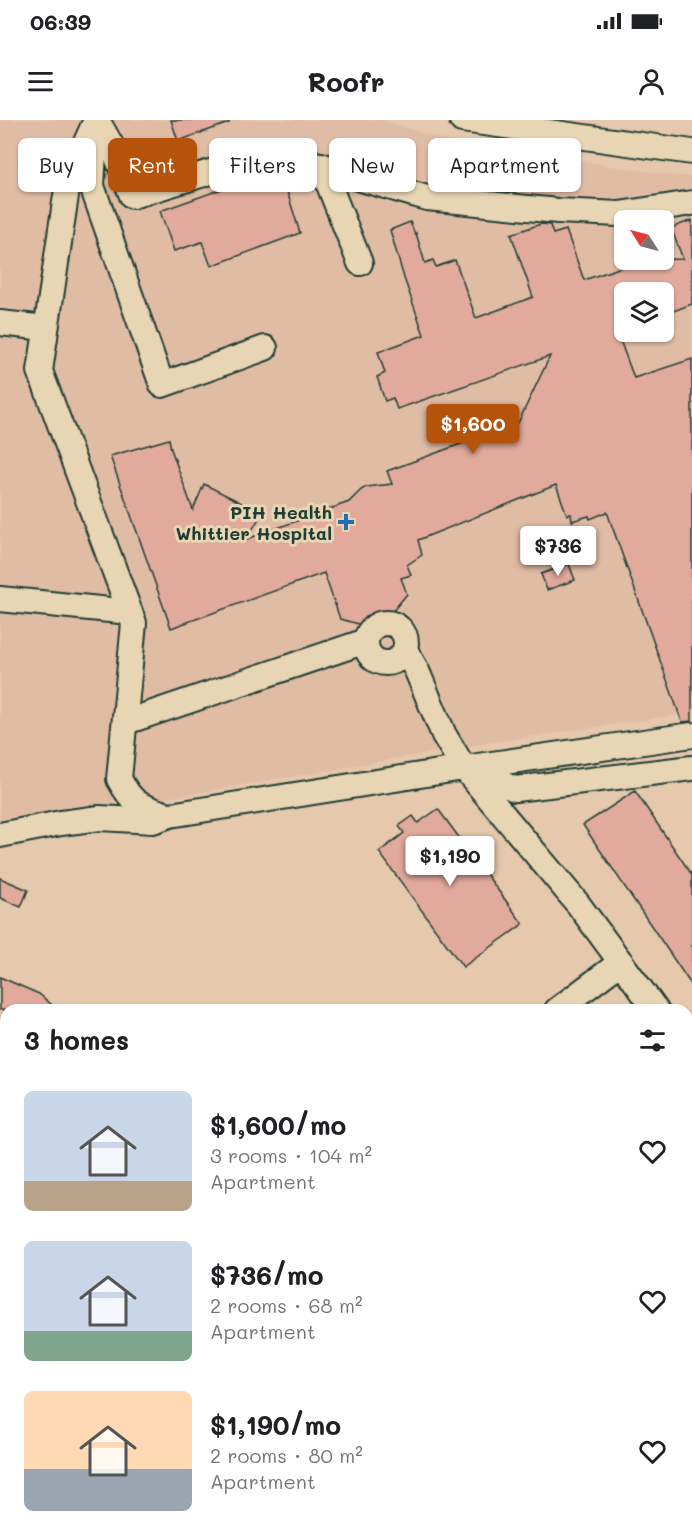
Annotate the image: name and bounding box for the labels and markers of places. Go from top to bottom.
pin: $1,600 [424,404,522,455]
place label: PIH Health Whittier Hospital [176,500,332,545]
marker: PIH Health Whittier Hospital [337,513,355,531]
pin: $736 [522,526,594,577]
pin: $1,190 [401,836,499,887]

